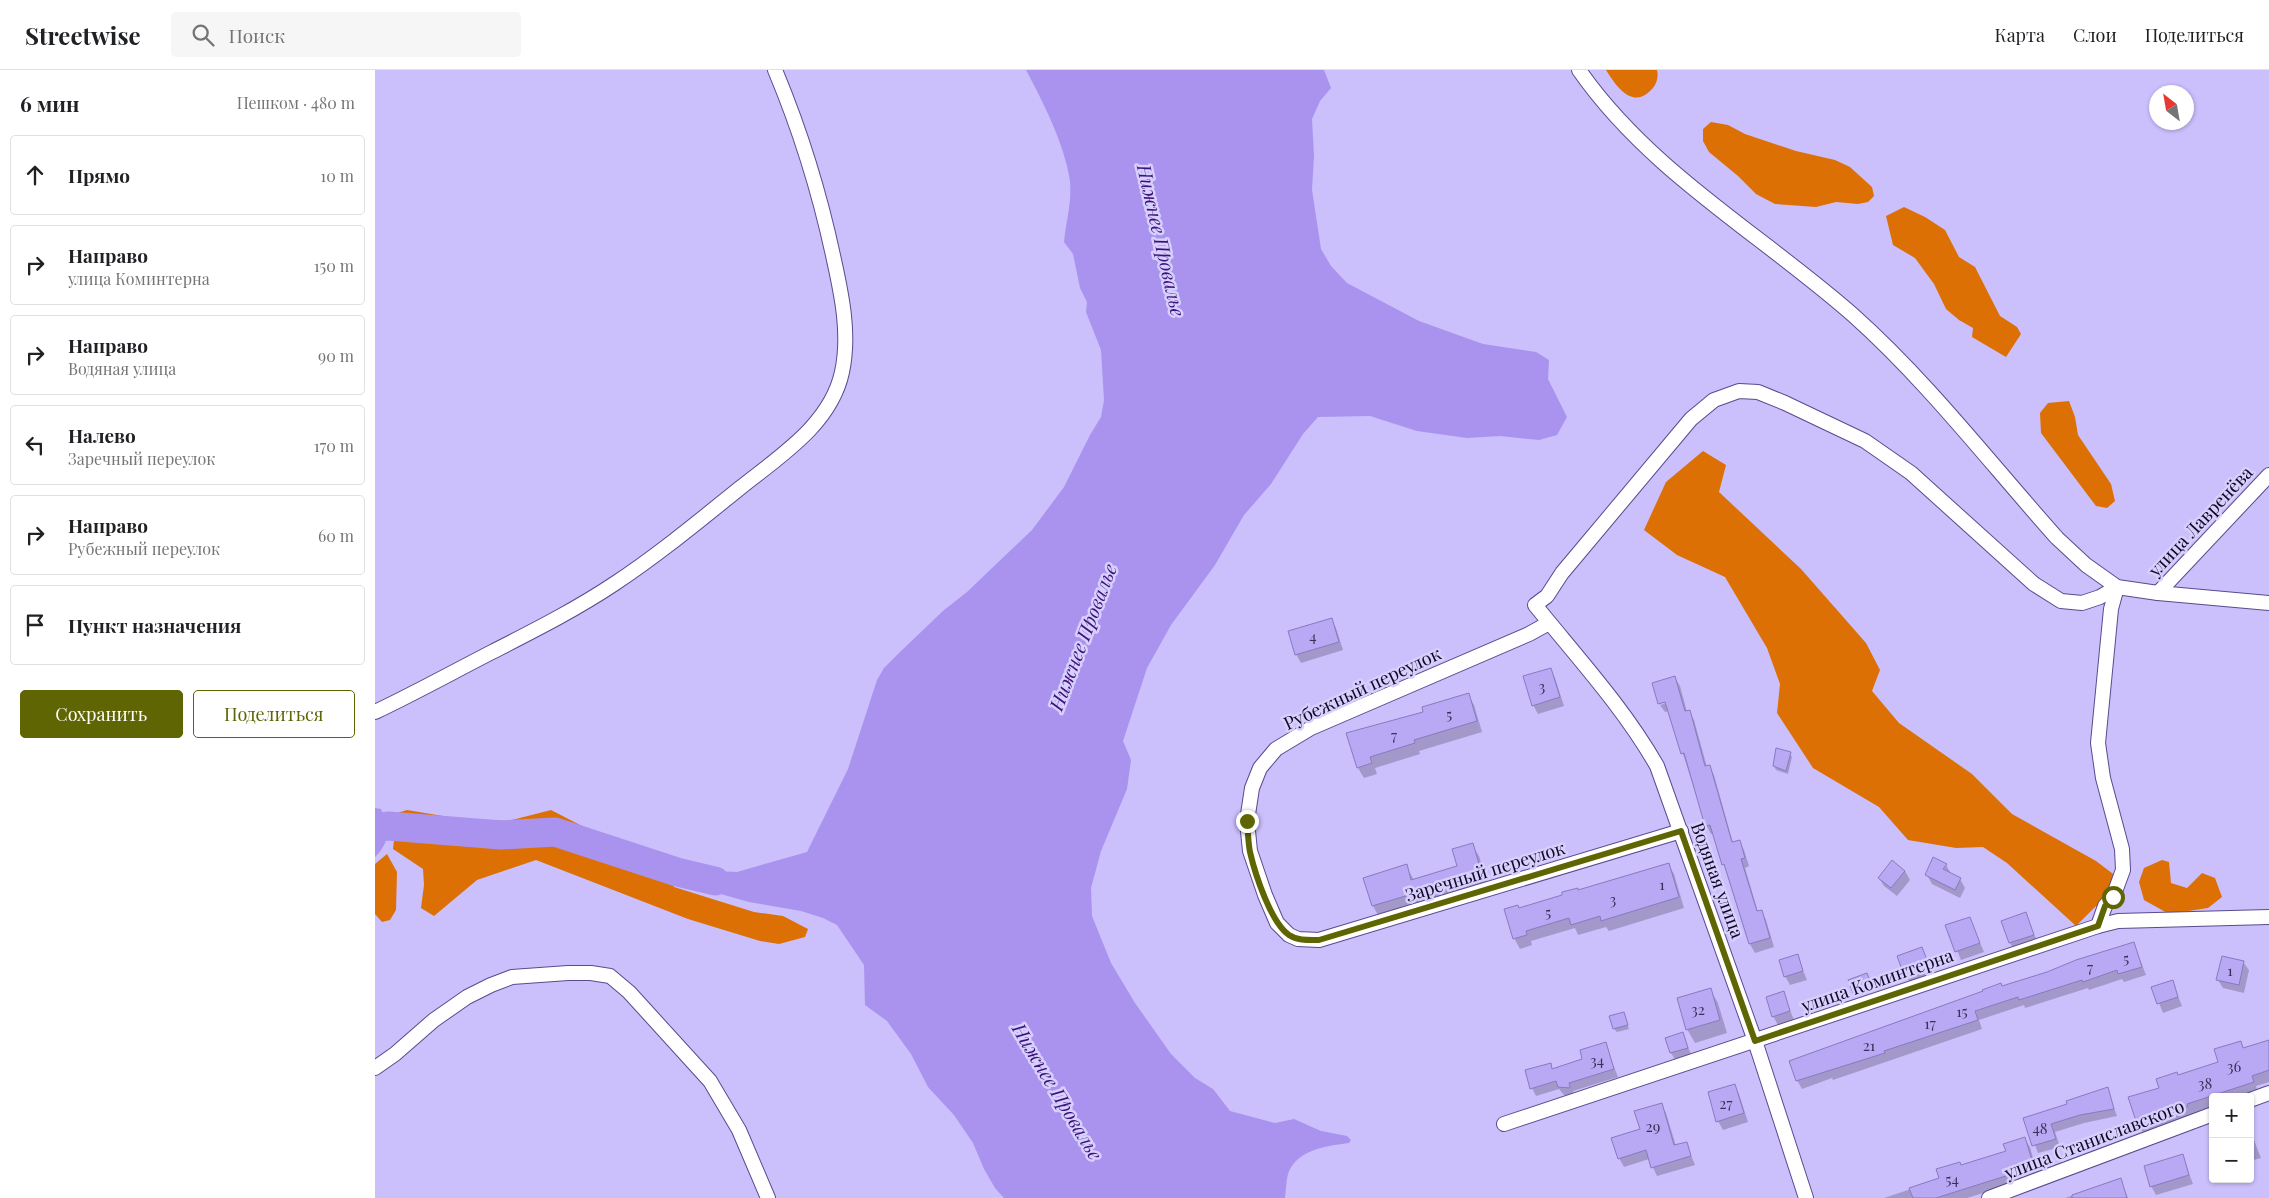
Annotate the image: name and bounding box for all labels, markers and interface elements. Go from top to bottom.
search box [171,12,521,57]
text: Streetwise [25,19,141,51]
icon: search [189,21,217,49]
text: Поиск [229,22,285,48]
text: Карта [1994,23,2045,47]
text: Слои [2073,23,2117,47]
text: Поделиться [2145,23,2244,47]
north arrow [2149,85,2194,130]
text: 6 мин [20,89,79,117]
text: Пешком · 480 m [237,92,355,113]
water label: Нижнее Провалье [1132,160,1192,319]
icon: ahead [21,161,49,189]
text: Прямо [68,162,130,188]
text: 10 m [320,165,354,186]
text: Направо [68,242,148,268]
icon: right [21,251,49,279]
text: 150 m [314,255,354,276]
text: улица Коминтерна [68,268,210,289]
text: Направо [68,332,148,358]
icon: right [21,341,49,369]
text: 90 m [318,345,354,366]
text: Водяная улица [68,358,176,379]
text: Налево [68,422,136,448]
icon: left [21,431,49,459]
text: 170 m [314,435,354,456]
text: Заречный переулок [68,448,215,469]
street label: улица Лавренёва [2142,461,2257,582]
text: Направо [68,512,148,538]
icon: right [21,521,49,549]
text: 60 m [318,525,354,546]
text: Рубежный переулок [68,538,220,559]
water label: Нижнее Провалье [1042,560,1122,715]
icon: arrive [21,611,49,639]
text: Пункт назначения [68,612,241,638]
house number: 4 [1309,626,1317,646]
street label: Рубежный переулок [1279,641,1445,735]
house number: 3 [1539,676,1546,696]
button: Сохранить [20,690,183,738]
button: Поделиться [193,690,355,738]
house number: 5 [1446,704,1452,724]
house number: 7 [1391,725,1397,745]
route end [1236,810,1259,833]
street label: Водяная улица [1686,819,1750,941]
street label: Заречный переулок [1402,835,1568,907]
house number: 1 [1659,874,1665,894]
route start [2102,886,2125,909]
house number: 3 [1610,889,1617,909]
house number: 5 [1545,902,1551,922]
street label: улица Коминтерна [1797,943,1956,1018]
house number: 5 [2123,948,2129,968]
house number: 7 [2087,957,2093,977]
house number: 1 [2227,960,2233,980]
house number: 32 [1691,999,1705,1019]
house number: 15 [1956,1001,1968,1021]
house number: 17 [1924,1013,1936,1033]
water label: Нижнее Провалье [1006,1017,1109,1164]
house number: 21 [1863,1035,1876,1055]
house number: 34 [1590,1050,1604,1070]
house number: 36 [2227,1056,2241,1076]
house number: 38 [2198,1073,2212,1093]
house number: 27 [1719,1093,1733,1113]
map controls [2209,1093,2254,1183]
button: + [2209,1093,2254,1138]
street label: улица Станиславского [2000,1094,2188,1185]
house number: 29 [1646,1116,1660,1136]
house number: 48 [2032,1118,2048,1138]
button: − [2209,1138,2254,1183]
house number: 54 [1945,1169,1959,1189]

